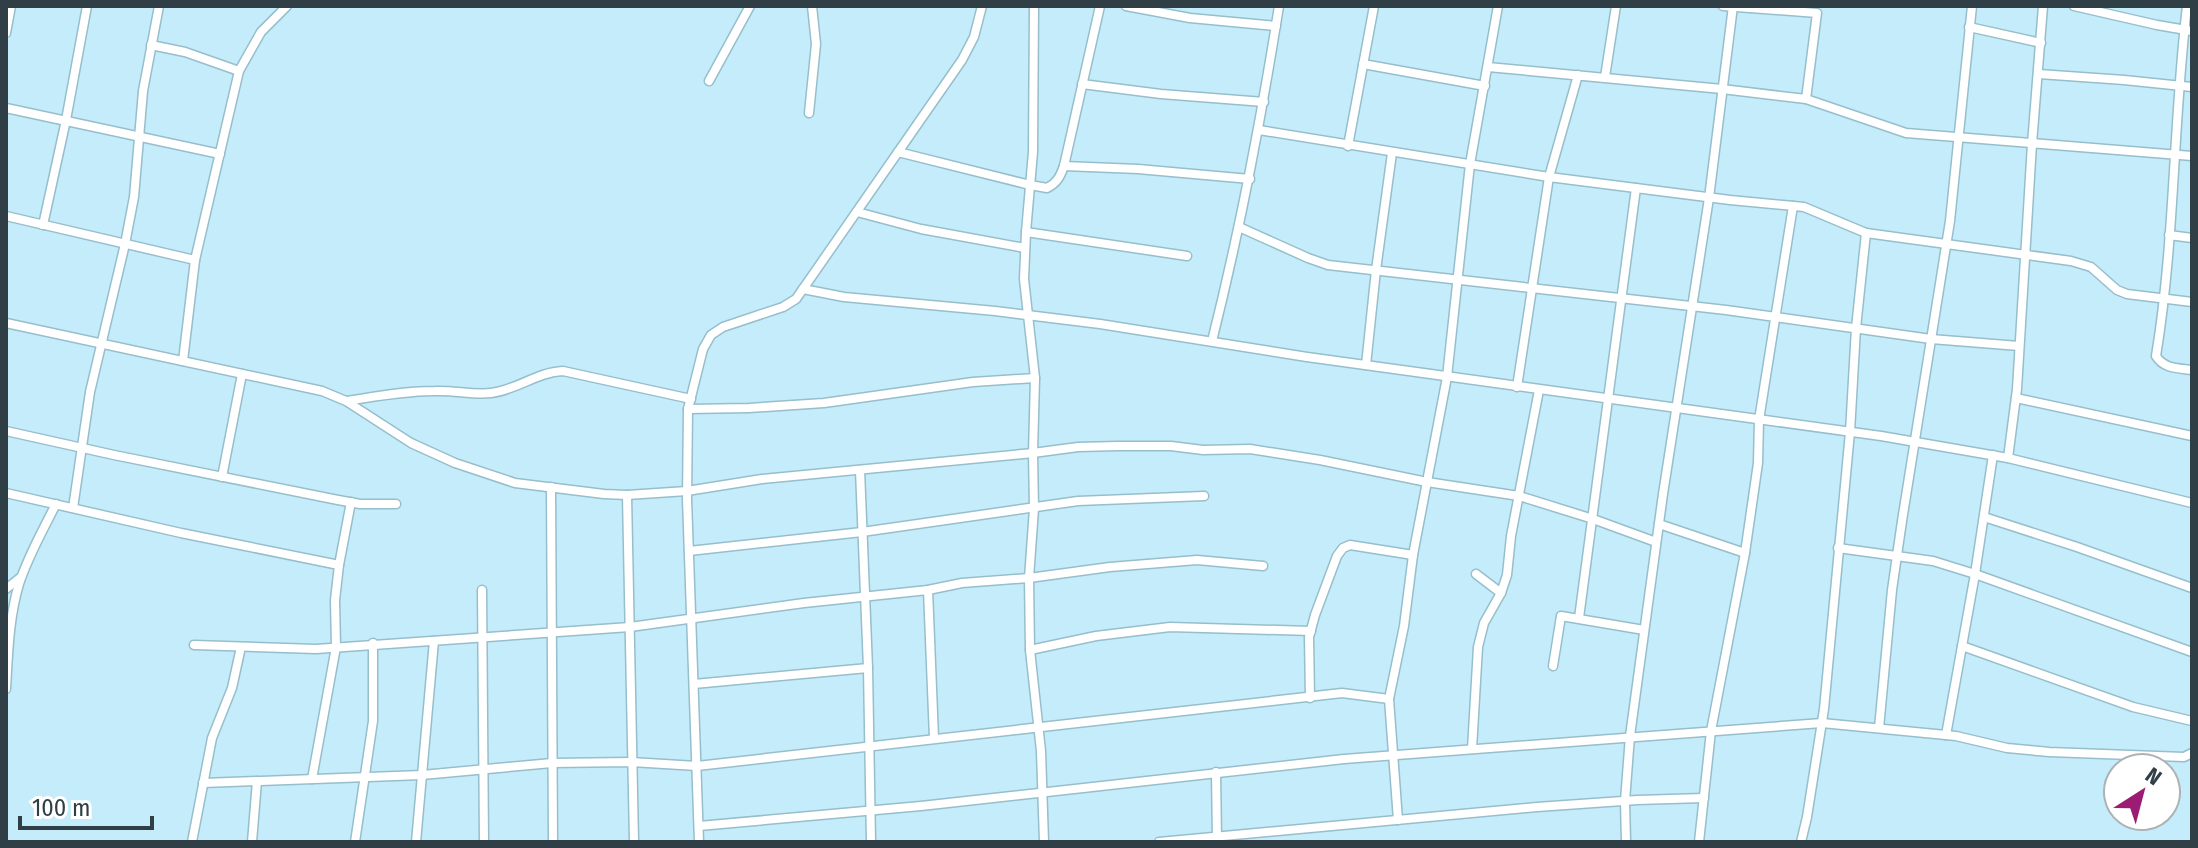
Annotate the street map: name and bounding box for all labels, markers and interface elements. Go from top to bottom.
north arrow [2102,752,2182,832]
text: N [2140,761,2167,791]
scale bar [20,780,152,830]
text: 100 m [32,794,90,822]

